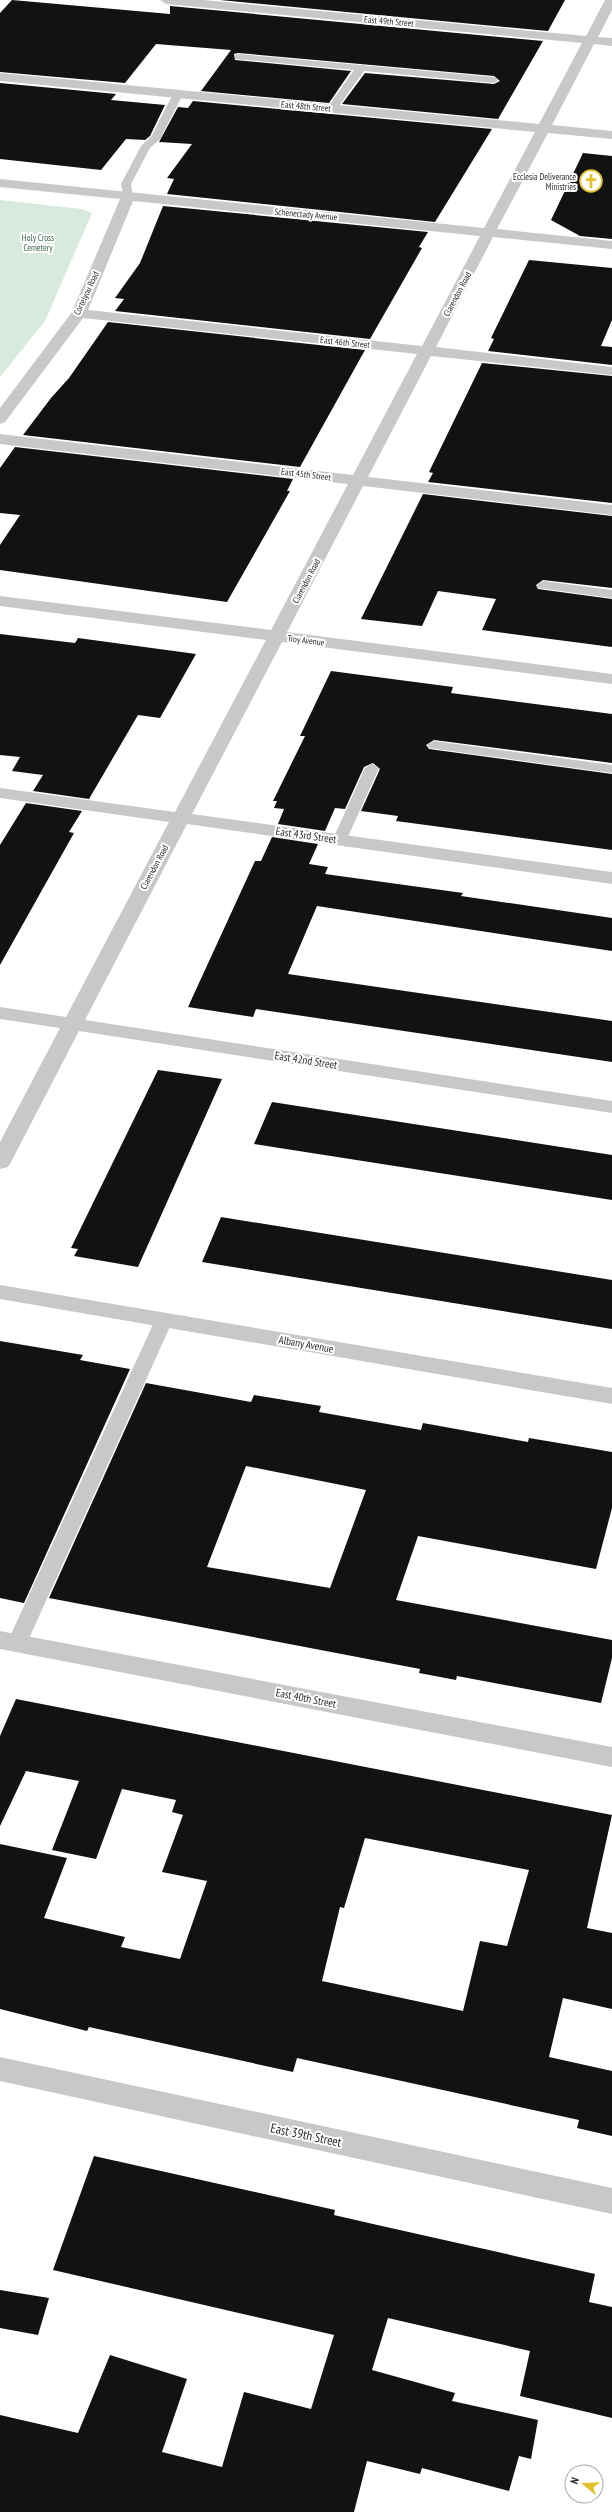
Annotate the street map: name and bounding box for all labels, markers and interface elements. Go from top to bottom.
street label: East 49th Street [364,13,415,29]
street label: East 48th Street [281,98,332,114]
church icon: Ecclesia Deliverance Ministries [578,168,604,194]
place label: Ecclesia Deliverance Ministries [513,171,576,192]
street label: Schenectady Avenue [274,206,338,222]
park label: Holy Cross Cemetery [22,232,54,253]
street label: Cortelyou Road [71,269,101,317]
street label: Clarendon Road [441,270,473,318]
street label: East 46th Street [320,334,371,350]
street label: East 45th Street [281,465,332,483]
street label: Clarendon Road [290,557,322,605]
street label: Troy Avenue [287,632,325,648]
street label: East 43rd Street [275,824,337,846]
street label: Clarendon Road [138,843,170,891]
street label: East 42nd Street [274,1048,338,1072]
street label: Albany Avenue [277,1332,335,1356]
street label: East 40th Street [275,1685,337,1711]
street label: East 39th Street [269,2119,343,2151]
north arrow [564,2464,604,2504]
text: N [567,2476,582,2486]

